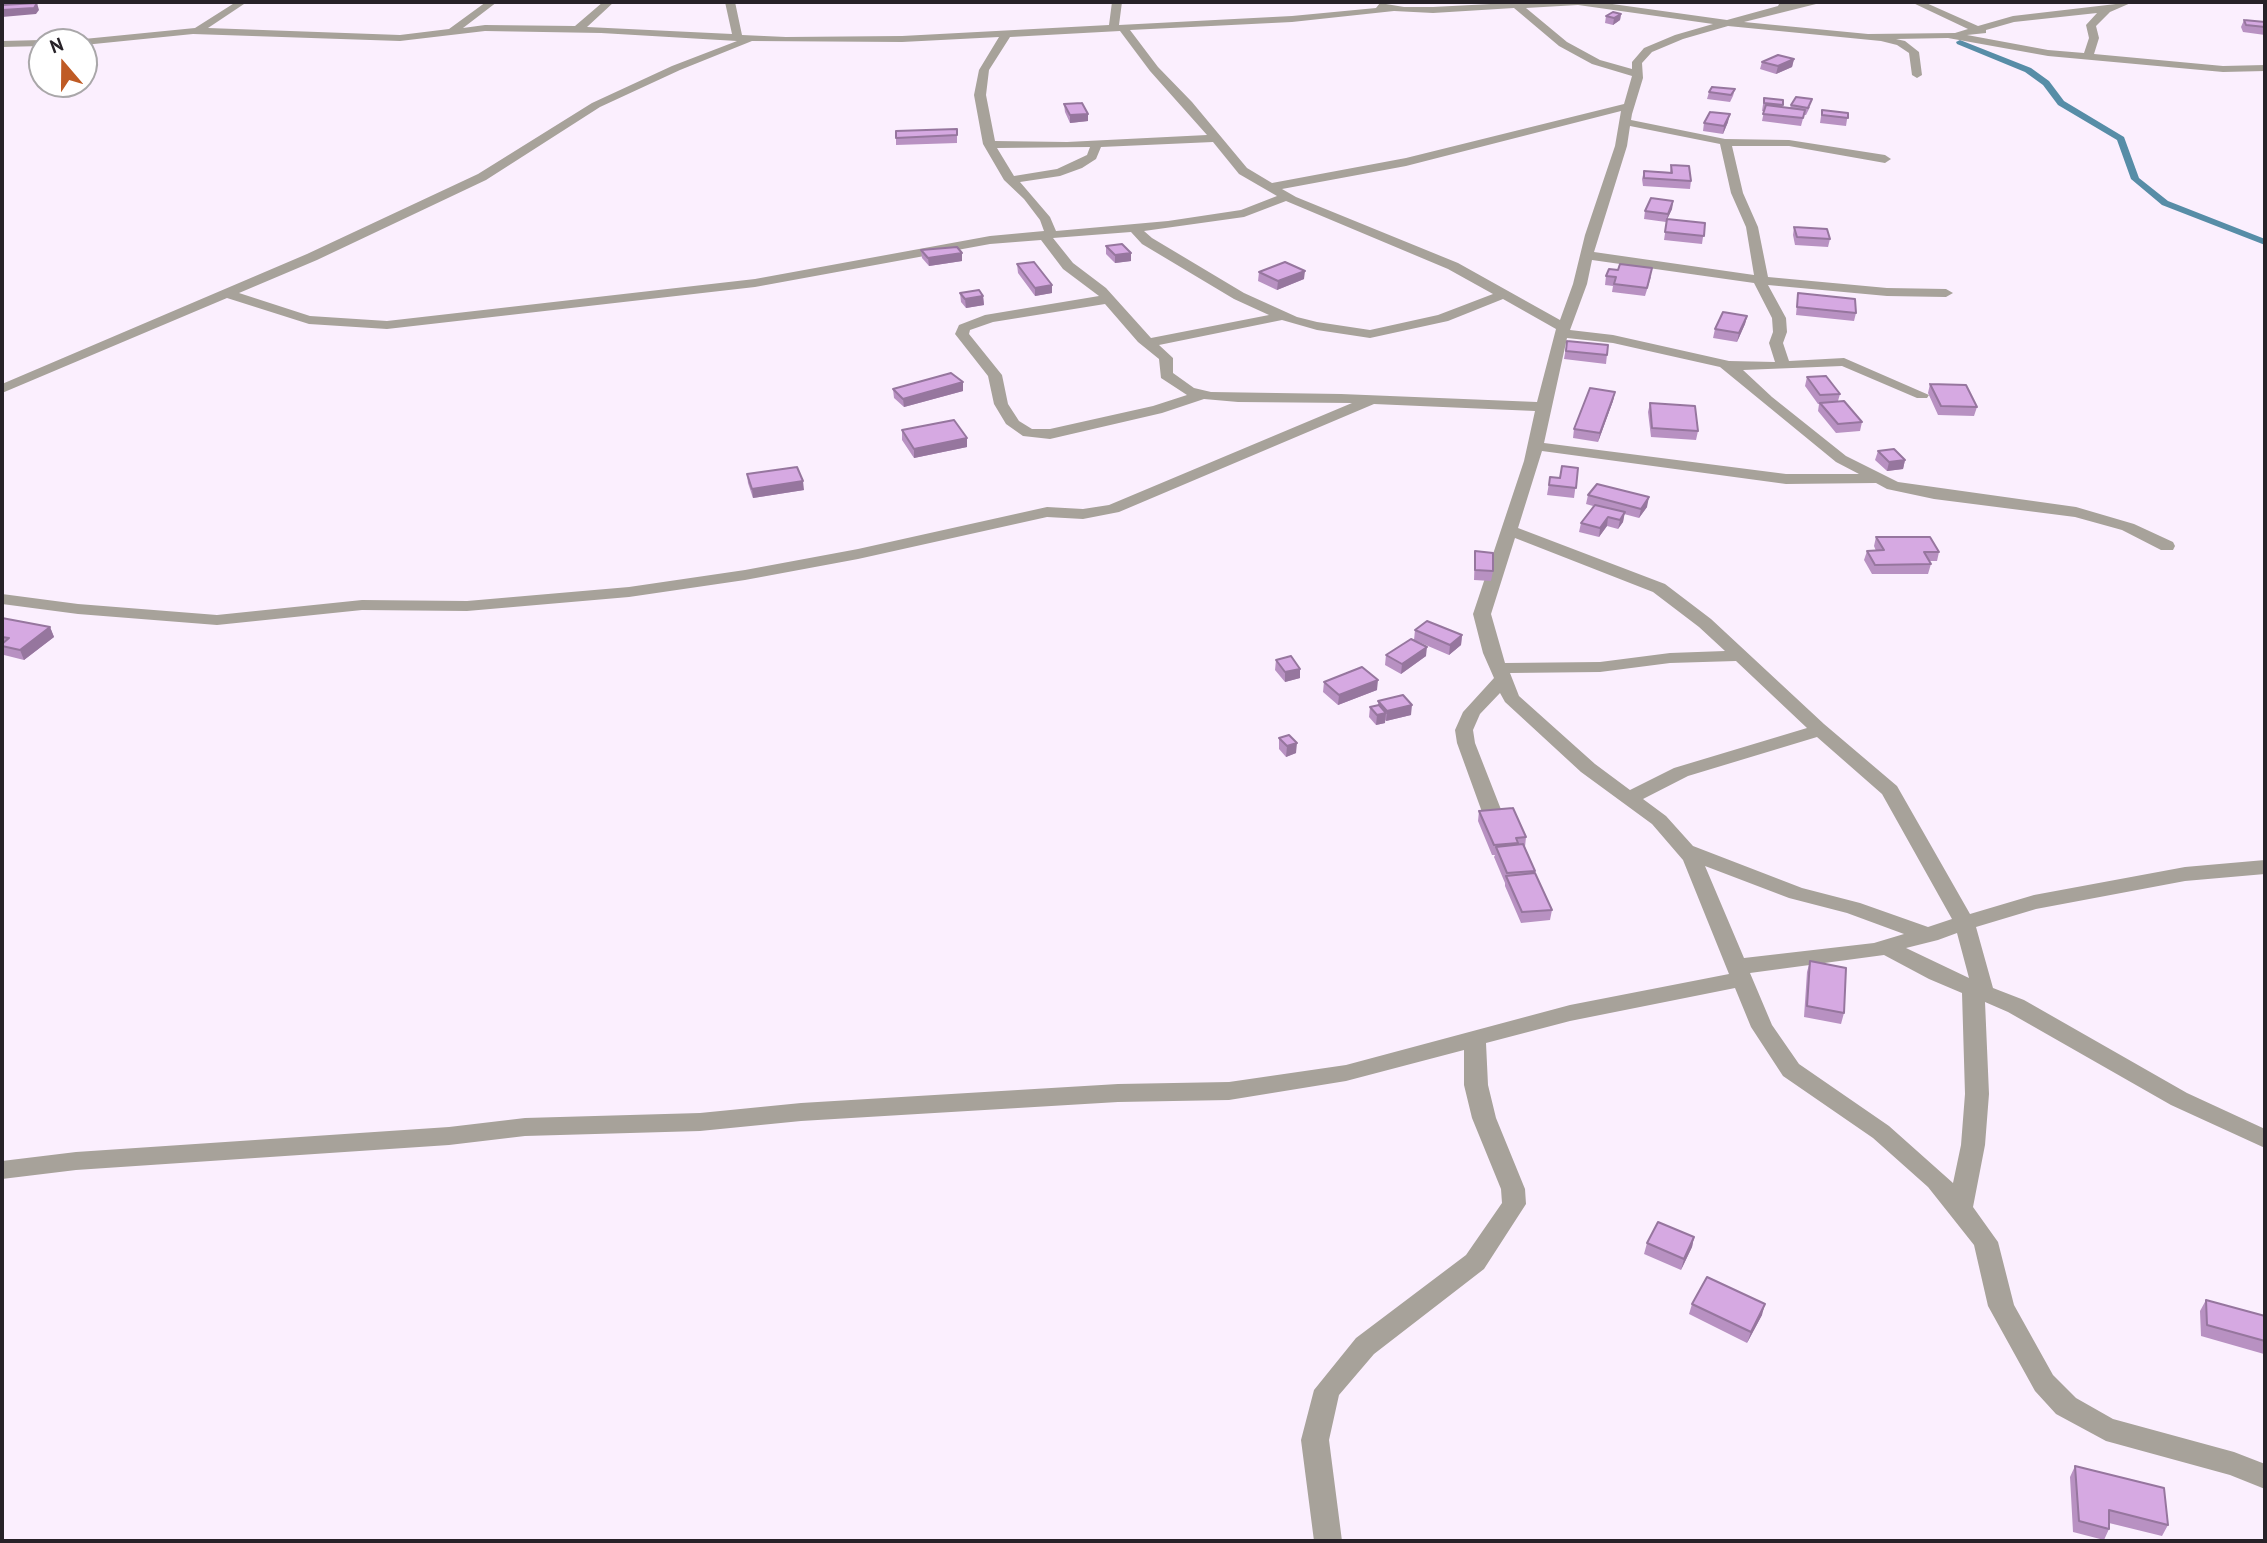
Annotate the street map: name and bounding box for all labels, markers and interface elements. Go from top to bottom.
north arrow [28,28,98,98]
text: N [47,32,66,59]

